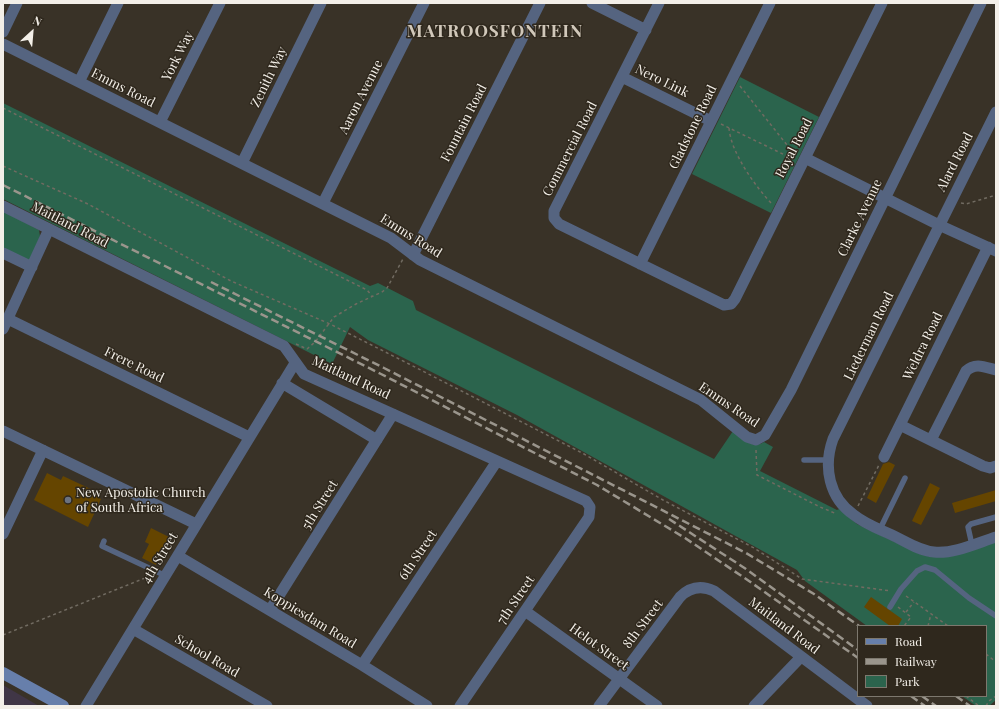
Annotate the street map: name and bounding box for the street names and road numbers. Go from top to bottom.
street label: York Way [159,28,197,84]
street label: Zenith Way [248,44,290,110]
street label: Aaron Avenue [336,57,386,137]
street label: Nero Link [633,61,691,101]
street label: Emms Road [88,65,158,111]
street label: Fountain Road [438,82,490,164]
street label: Gladstone Road [666,82,720,172]
street label: Commercial Road [539,99,601,199]
street label: Royal Road [772,116,816,180]
street label: Alard Road [933,130,977,194]
street label: Clarke Avenue [835,177,885,259]
street label: Maitland Road [29,199,111,251]
street label: Emms Road [377,211,445,261]
street label: Liederman Road [841,289,897,383]
street label: Weldra Road [900,309,946,383]
street label: Frere Road [102,344,166,386]
street label: Maitland Road [309,353,393,403]
street label: Emms Road [696,379,762,431]
street label: 5th Street [299,477,341,533]
street label: 6th Street [396,527,440,583]
street label: 4th Street [139,530,181,586]
street label: 7th Street [494,573,538,627]
street label: Koppiesdam Road [261,584,359,652]
street label: Maitland Road [746,594,822,658]
street label: 8th Street [620,596,666,652]
street label: Helot Street [566,620,632,674]
street label: School Road [172,631,242,681]

